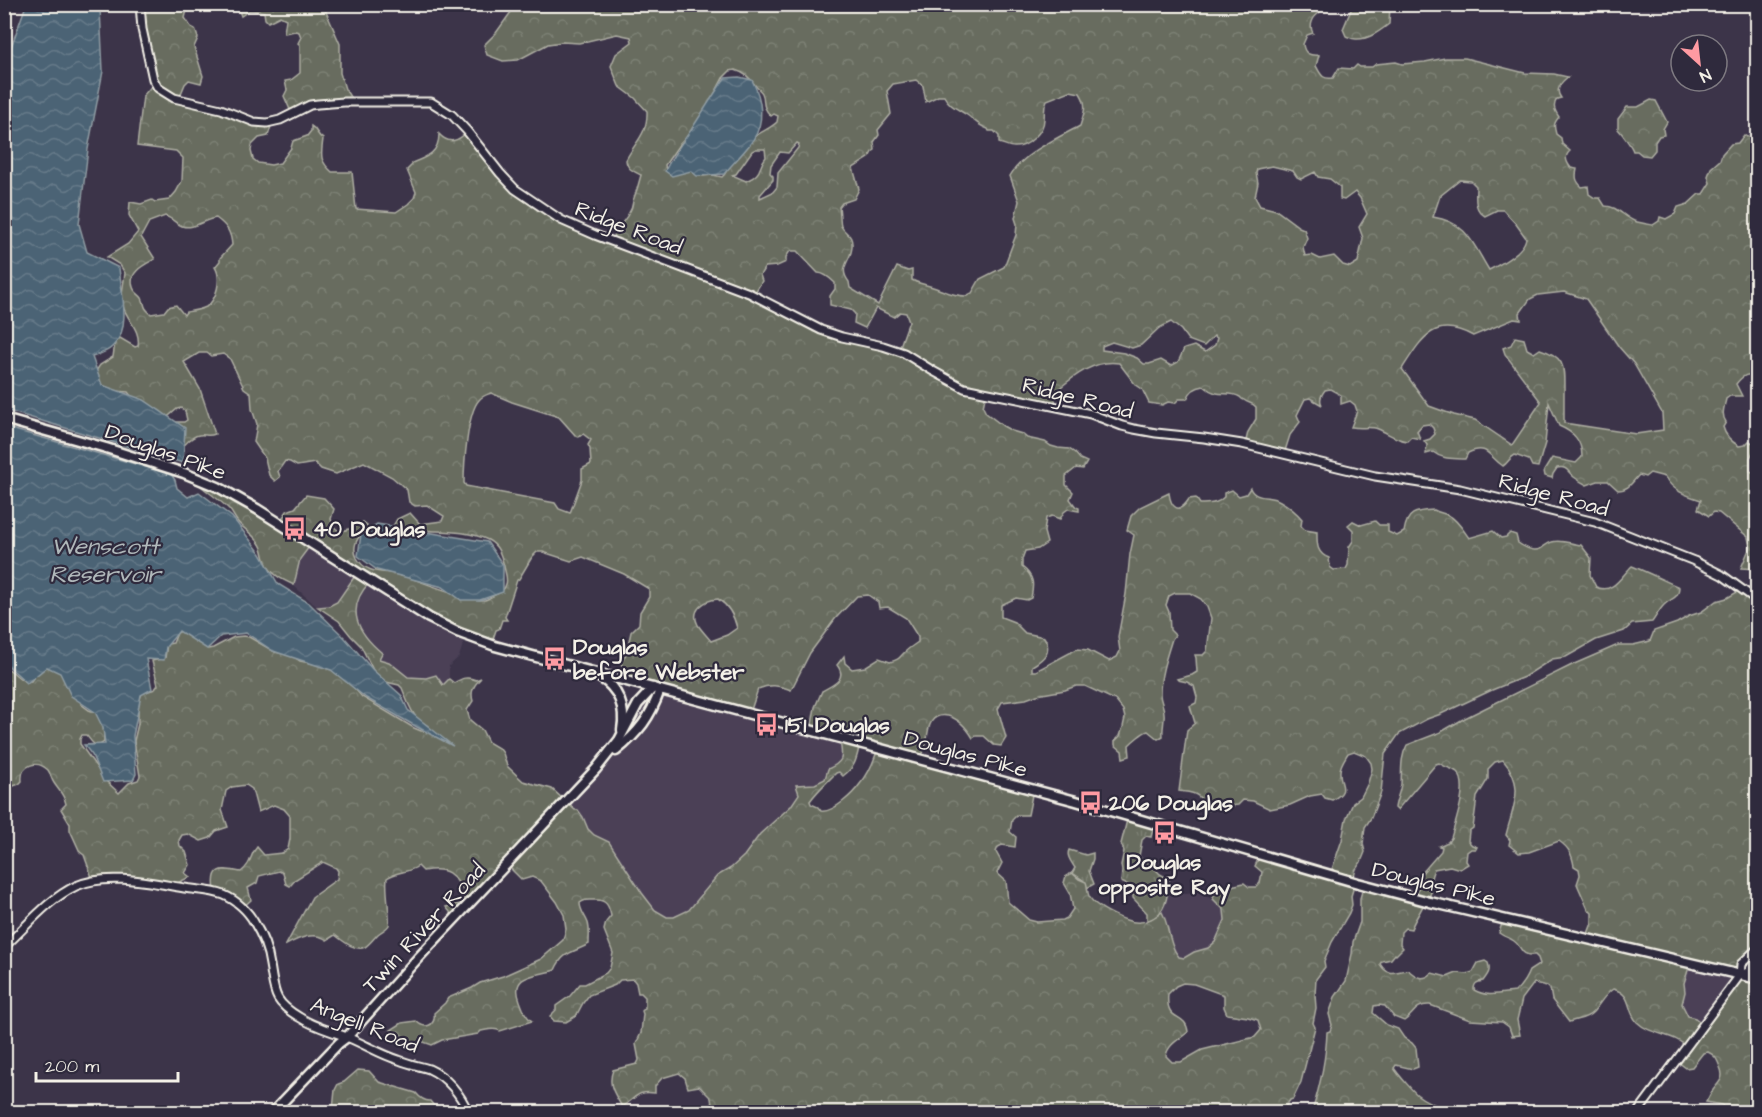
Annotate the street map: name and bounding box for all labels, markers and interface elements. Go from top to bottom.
north arrow [1669,33,1729,93]
text: N [1696,63,1715,88]
street label: Ridge Road [570,194,687,264]
street label: Ridge Road [1019,370,1136,428]
street label: Douglas Pike [100,416,230,490]
street label: Ridge Road [1495,466,1612,526]
place label: 40 Douglas [313,514,426,546]
bus stop icon: 40 Douglas [282,515,308,541]
water label: Wenscott Reservoir [49,530,163,592]
place label: Douglas before Webster [573,632,745,688]
bus stop icon: Douglas before Webster [542,646,568,672]
place label: 151 Douglas [785,710,890,742]
bus stop icon: 151 Douglas [754,711,780,737]
street label: Douglas Pike [900,723,1031,787]
place label: 206 Douglas [1108,788,1233,820]
bus stop icon: 206 Douglas [1078,789,1104,815]
bus stop icon: Douglas opposite Ray [1151,819,1177,845]
place label: Douglas opposite Ray [1098,847,1231,905]
street label: Douglas Pike [1368,854,1499,916]
street label: Twin River Road [355,856,493,1000]
street label: Angell Road [305,990,423,1062]
scale bar [36,1045,178,1083]
text: 200 m [45,1054,99,1079]

